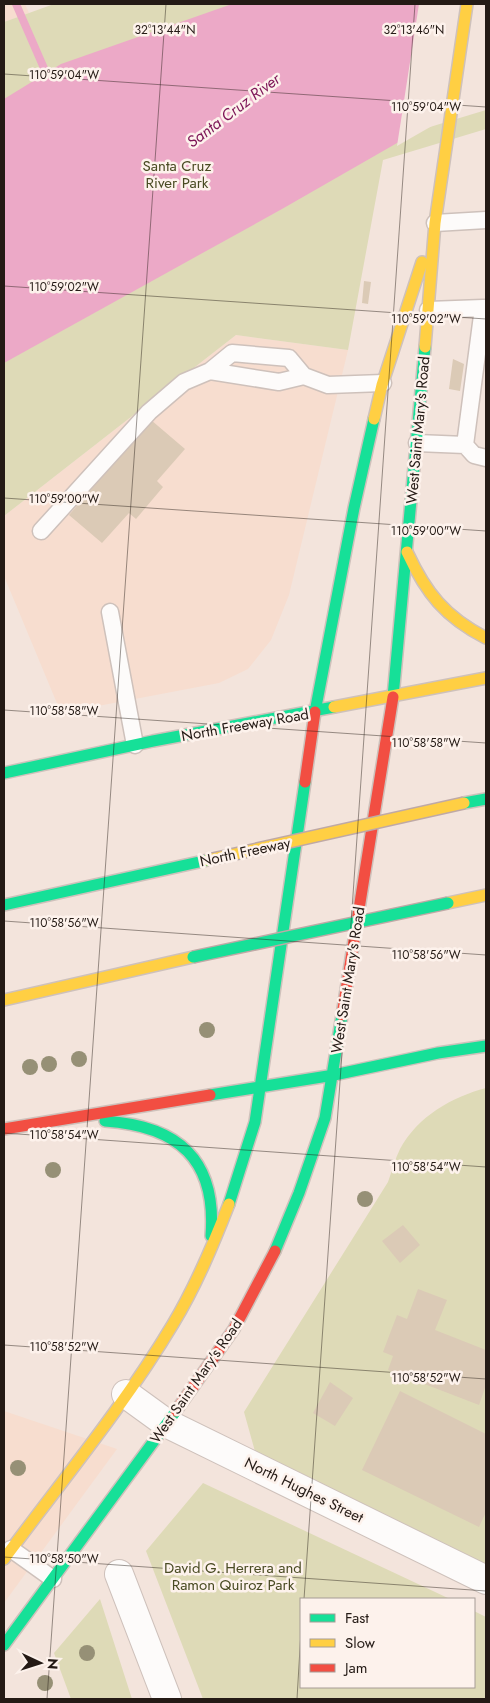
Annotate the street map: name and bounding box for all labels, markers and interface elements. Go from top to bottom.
text: 32°13'44"N [135,21,195,39]
text: 32°13'46"N [384,21,444,39]
text: 110°59'04"W [29,66,99,84]
water label: Santa Cruz River [182,67,286,153]
text: 110°59'04"W [391,98,461,116]
park label: Santa Cruz River Park [143,155,212,194]
text: 110°59'02"W [29,278,99,296]
text: 110°59'02"W [391,310,461,328]
street label: West Saint Mary's Road [401,355,435,505]
text: 110°59'00"W [29,490,99,508]
text: 110°59'00"W [391,522,461,540]
text: 110°58'58"W [30,702,99,720]
street label: North Freeway Road [180,703,310,747]
text: 110°58'58"W [392,734,461,752]
street label: North Freeway [198,832,293,872]
street label: West Saint Mary's Road [326,905,370,1055]
text: 110°58'56"W [29,914,99,932]
text: 110°58'56"W [391,946,461,964]
text: 110°58'54"W [29,1126,99,1144]
text: 110°58'54"W [391,1158,461,1176]
street label: West Saint Mary's Road [145,1314,247,1448]
text: 110°58'52"W [29,1338,99,1356]
text: 110°58'52"W [391,1369,461,1387]
street label: North Hughes Street [241,1452,368,1529]
text: 110°58'50"W [29,1550,99,1568]
park label: David G. Herrera and Ramon Quiroz Park [164,1557,302,1596]
legend [300,1598,475,1688]
text: Fast [345,1607,369,1629]
text: Slow [345,1632,376,1654]
north arrow [15,1638,65,1688]
text: Jam [343,1657,368,1679]
text: N [43,1658,63,1670]

